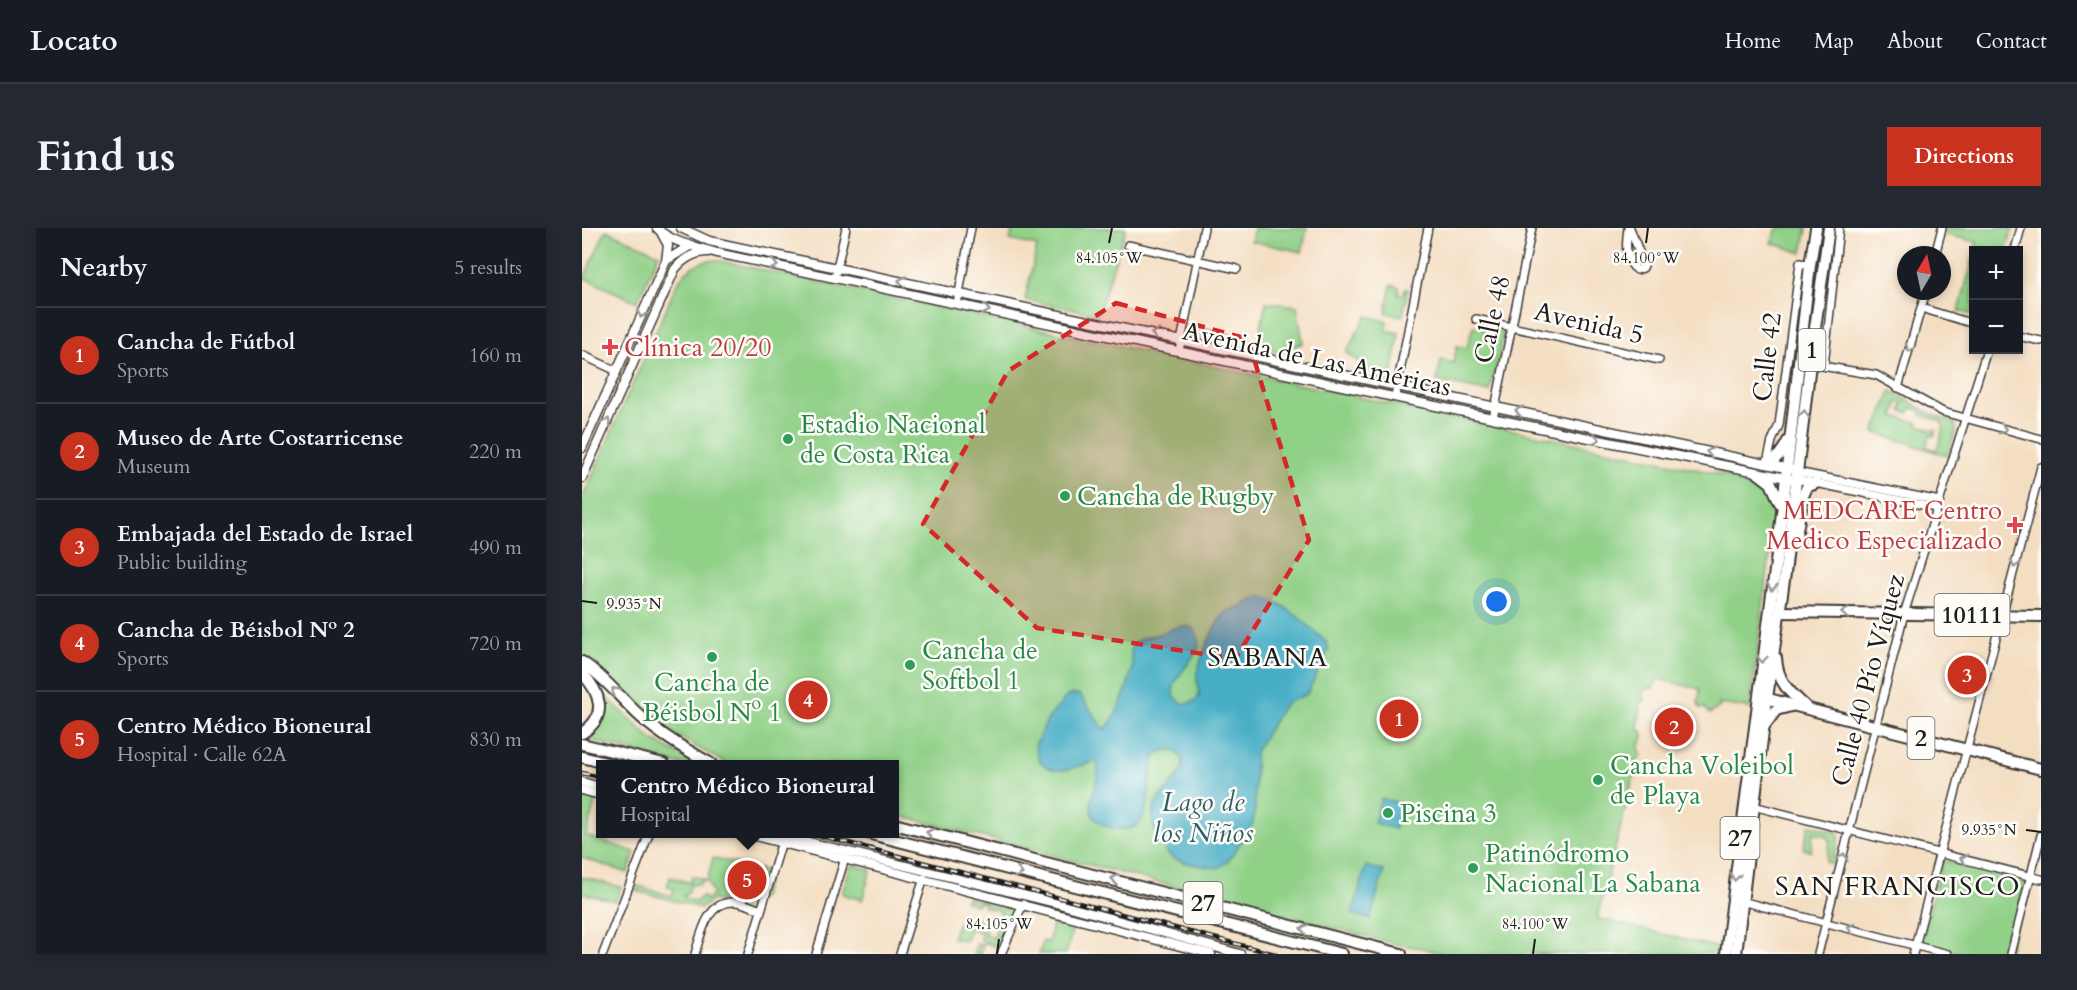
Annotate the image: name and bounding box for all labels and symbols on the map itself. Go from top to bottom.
north arrow [1897,246,1951,300]
text: 84.105°W [1076,248,1143,268]
text: 84.100°W [1613,248,1680,268]
one-way arrow [769,258,779,271]
street label: Calle 48 [1466,271,1518,367]
one-way arrow [897,275,907,288]
street label: Avenida 5 [1531,293,1647,353]
one-way arrow [980,303,990,316]
one-way arrow [637,308,649,319]
street label: Calle 42 [1744,310,1790,404]
street label: Avenida de Las Américas [1179,313,1455,405]
one-way arrow [1150,329,1160,342]
road number: 1 [1798,329,1826,371]
place label: Clínica 20/20 [624,330,772,365]
marker: Clínica 20/20 [601,338,619,356]
one-way arrow [1905,342,1917,353]
one-way arrow [1514,406,1524,419]
place label: Estadio Nacional de Costa Rica [800,407,986,472]
one-way arrow [1797,410,1810,419]
one-way arrow [600,417,612,428]
one-way arrow [1998,422,2008,435]
marker: Estadio Nacional de Costa Rica [781,432,795,446]
one-way arrow [1591,432,1601,445]
one-way arrow [1705,446,1715,459]
place label: Cancha de Rugby [1077,479,1275,514]
marker: Cancha de Rugby [1058,489,1072,503]
place label: MEDCARE Centro Medico Especializado [1766,493,2002,558]
marker: MEDCARE Centro Medico Especializado [2006,516,2024,534]
one-way arrow [2010,558,2022,569]
street label: Calle 40 Pío Víquez [1823,570,1913,790]
one-way arrow [1767,583,1779,592]
your location [1482,587,1511,616]
text: 9.935°N [606,594,662,614]
road number: 10111 [1934,594,2010,636]
one-way arrow [1841,607,1850,620]
place label: Cancha de Softbol 1 [922,633,1038,698]
district label: SABANA [1207,639,1329,676]
marker: Cancha de Béisbol Nº 1 [705,650,719,664]
pin: 3 [1948,652,1986,698]
one-way arrow [1757,655,1769,664]
marker: Cancha de Softbol 1 [903,658,917,672]
place label: Cancha de Béisbol Nº 1 [642,665,782,730]
pin: 4 [788,678,828,722]
one-way arrow [612,688,623,699]
pin: 1 [1380,696,1418,742]
pin: 2 [1654,704,1694,750]
road number: 2 [1908,717,1934,759]
place label: Cancha Voleibol de Playa [1610,748,1794,813]
marker: Cancha Voleibol de Playa [1591,773,1605,787]
water label: Lago de los Niños [1153,784,1253,852]
place label: Piscina 3 [1400,796,1497,831]
marker: Piscina 3 [1381,806,1395,820]
road number: 27 [1720,817,1760,859]
text: 9.935°N [1961,820,2017,840]
one-way arrow [925,827,935,840]
place label: Patinódromo Nacional La Sabana [1485,836,1701,901]
one-way arrow [1836,852,1849,862]
one-way arrow [1959,854,1969,867]
pin: 5 [728,858,766,902]
marker: Patinódromo Nacional La Sabana [1466,861,1480,875]
one-way arrow [1014,865,1024,878]
district label: SAN FRANCISCO [1775,868,2021,905]
one-way arrow [1730,872,1742,882]
one-way arrow [1110,874,1120,887]
road number: 27 [1184,882,1222,924]
text: 84.105°W [966,914,1033,934]
text: 84.100°W [1502,914,1569,934]
one-way arrow [1846,923,1856,936]
one-way arrow [1299,924,1309,937]

